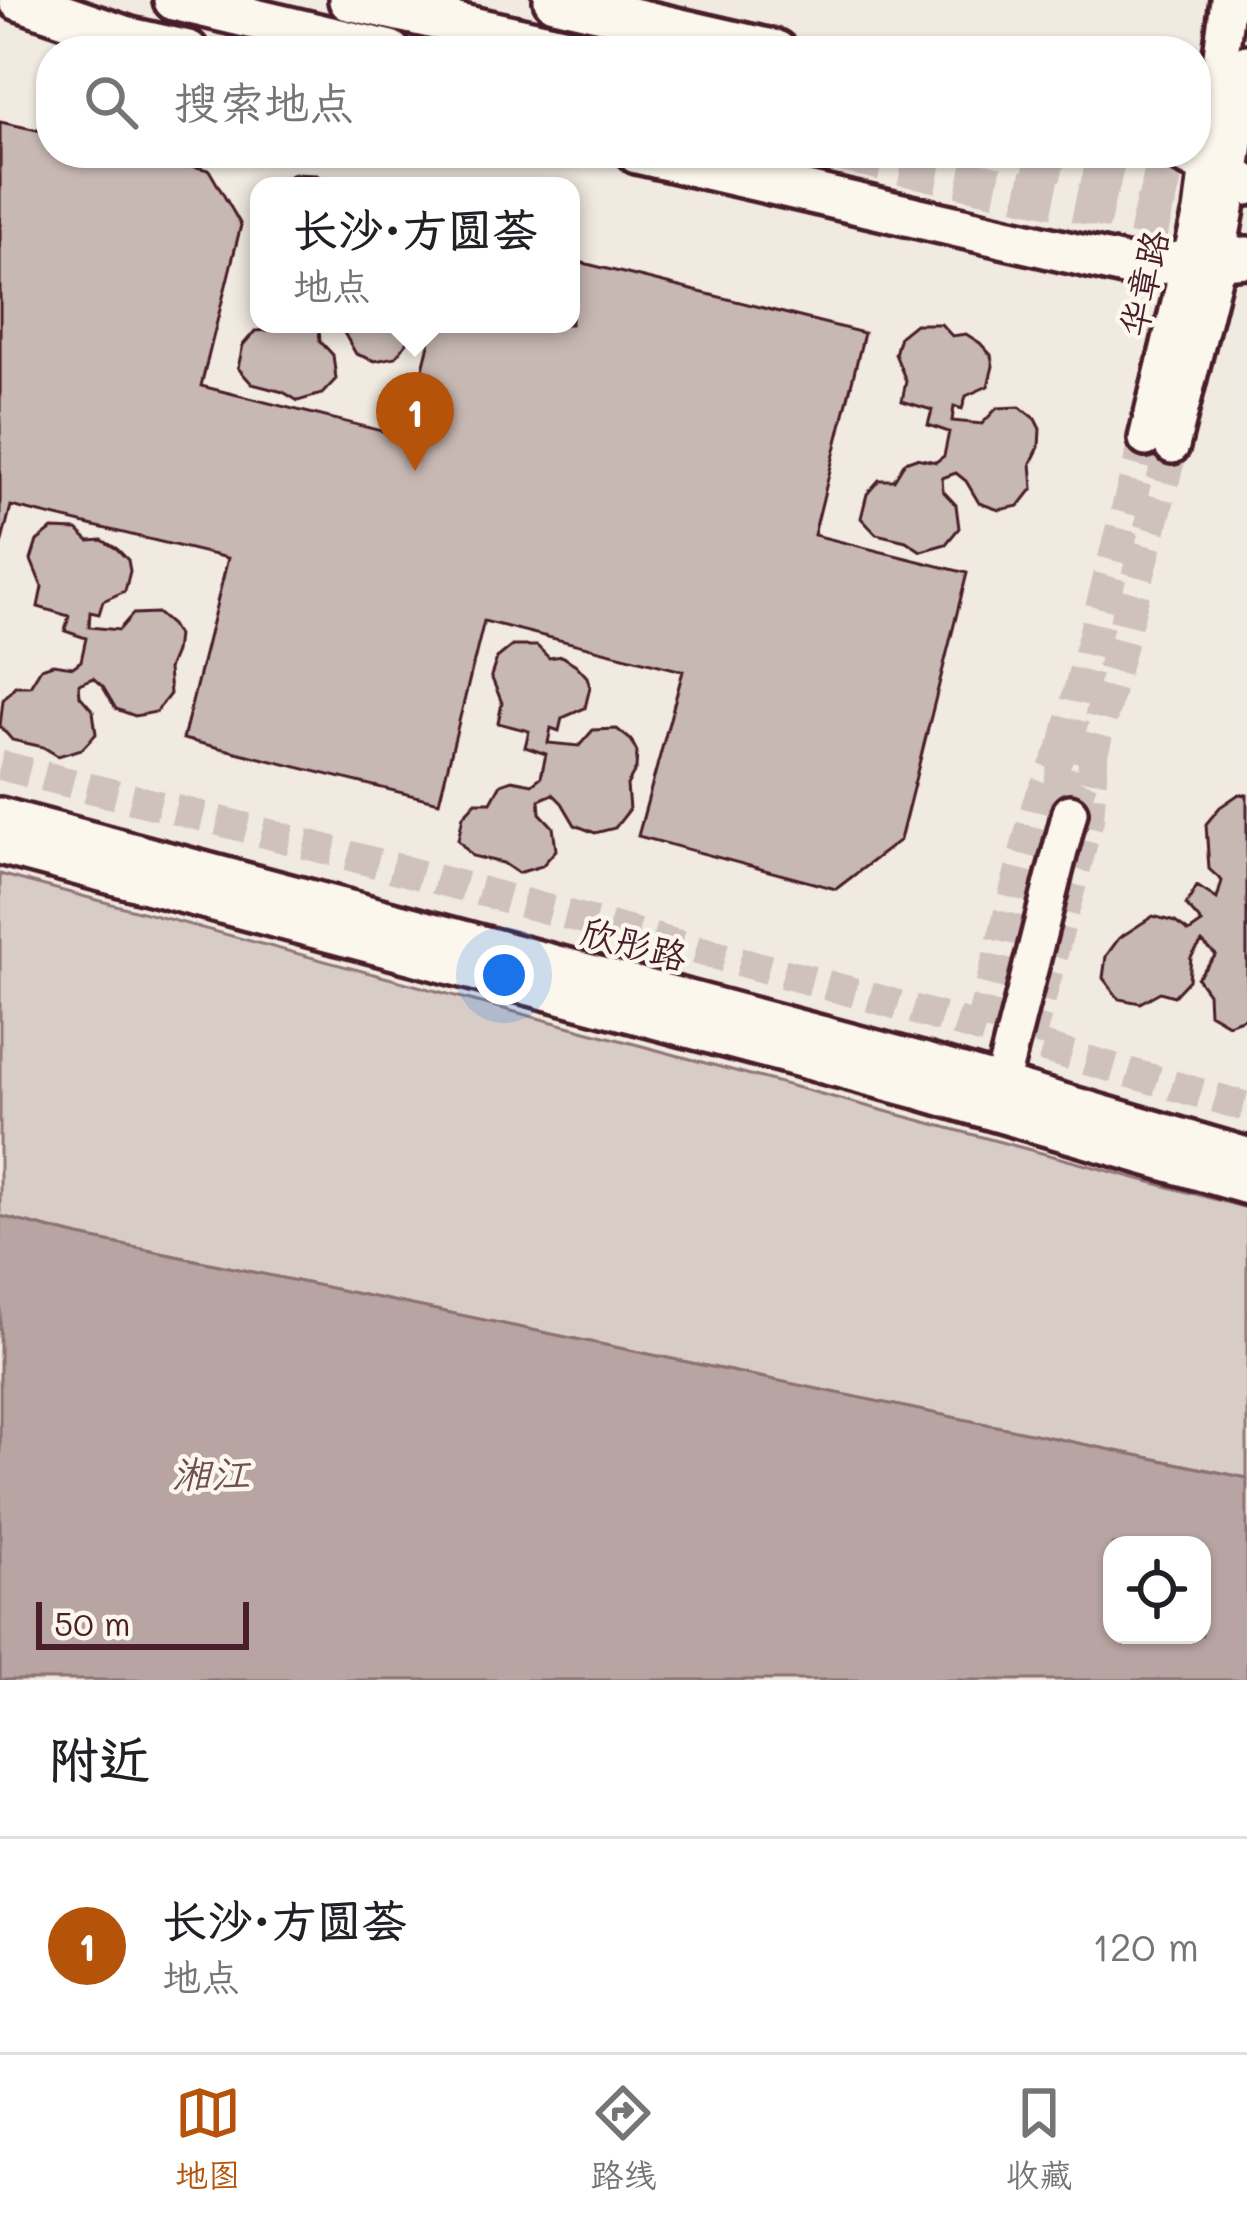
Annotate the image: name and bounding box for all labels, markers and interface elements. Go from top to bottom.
search box [36,36,1211,168]
icon: search [78,69,144,135]
text: 搜索地点 [174,72,354,130]
popup [250,177,580,333]
text: 长沙·方圆荟 [293,199,537,257]
street label: 华章路 [1107,225,1178,341]
text: 地点 [293,259,371,310]
pin: 1 [376,372,454,471]
street label: 欣彤路 [576,906,693,979]
your location [474,945,534,1005]
water label: 湘江 [172,1447,252,1498]
map controls [1103,1536,1211,1644]
button: locate [1103,1536,1211,1644]
scale bar [36,1596,249,1649]
text: 50 m [54,1601,130,1644]
text: 附近 [48,1724,150,1791]
text: 长沙·方圆荟 [162,1890,407,1948]
text: 1 [78,1920,96,1971]
text: 120 m [1092,1920,1199,1971]
text: 地点 [162,1950,240,2001]
tab: 地图 [175,2080,241,2196]
tab: 路线 [590,2080,656,2196]
tab: 收藏 [1006,2080,1072,2196]

